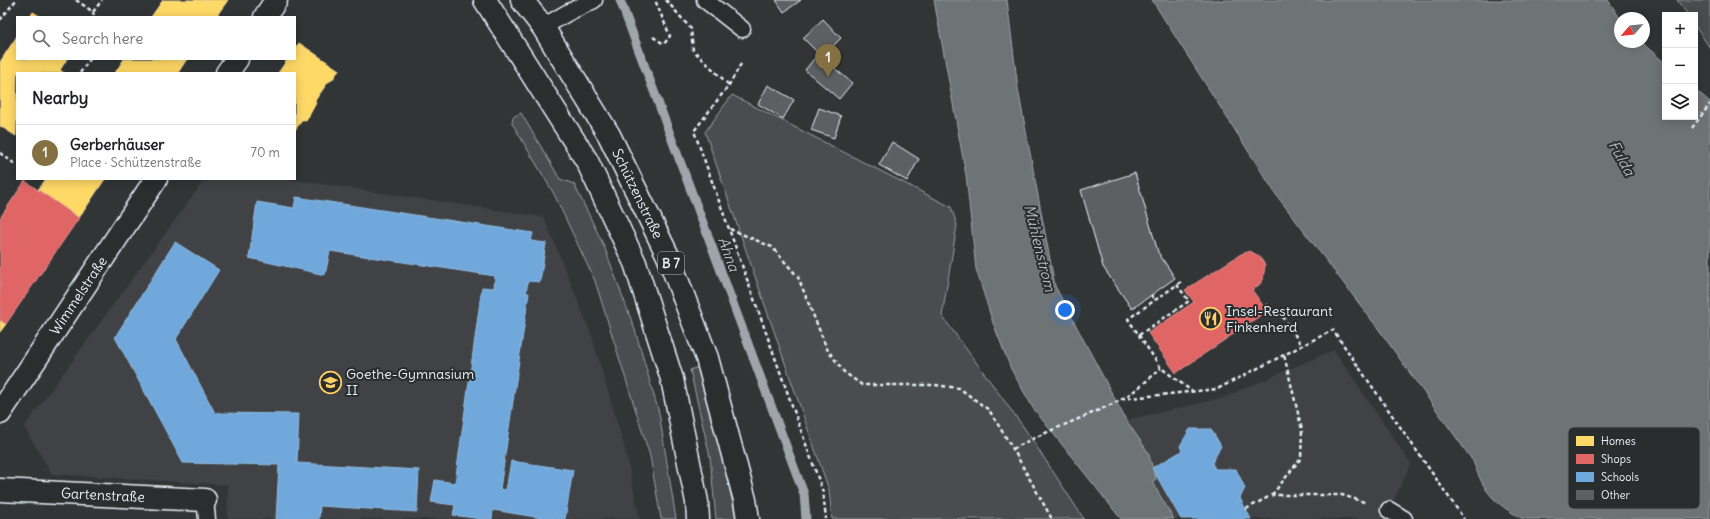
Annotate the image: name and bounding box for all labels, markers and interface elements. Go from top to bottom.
north arrow [1614,12,1650,48]
map controls [1662,12,1698,120]
button: + [1662,12,1698,48]
search box [16,16,296,60]
icon: search [30,27,52,49]
text: Search here [62,29,143,48]
pin: 1 [815,44,841,77]
button: − [1662,48,1698,84]
button: layers [1662,84,1698,120]
text: Nearby [32,87,88,109]
text: Gerberhäuser [70,135,164,154]
water label: Fulda [1605,137,1640,180]
text: 1 [42,144,48,161]
text: 70 m [251,144,280,161]
street label: Schützenstraße [608,146,667,242]
text: Place · Schützenstraße [70,154,201,171]
water label: Mühlenstrom [1020,202,1060,294]
water label: Ahna [714,234,744,275]
road number: B 7 [658,252,684,274]
street label: Wimmelstraße [45,253,111,339]
your location [1055,300,1075,320]
place label: Insel-Restaurant Finkenherd [1226,302,1333,336]
restaurant icon: Insel-Restaurant Finkenherd [1198,306,1224,332]
place label: Goethe-Gymnasium II [346,365,474,399]
school or university icon: Goethe-Gymnasium II [318,369,344,395]
legend [1568,427,1700,509]
text: Homes [1601,434,1636,448]
text: Shops [1601,452,1631,466]
text: Schools [1601,470,1639,484]
street label: Gartenstraße [61,484,145,506]
text: Other [1601,488,1630,502]

